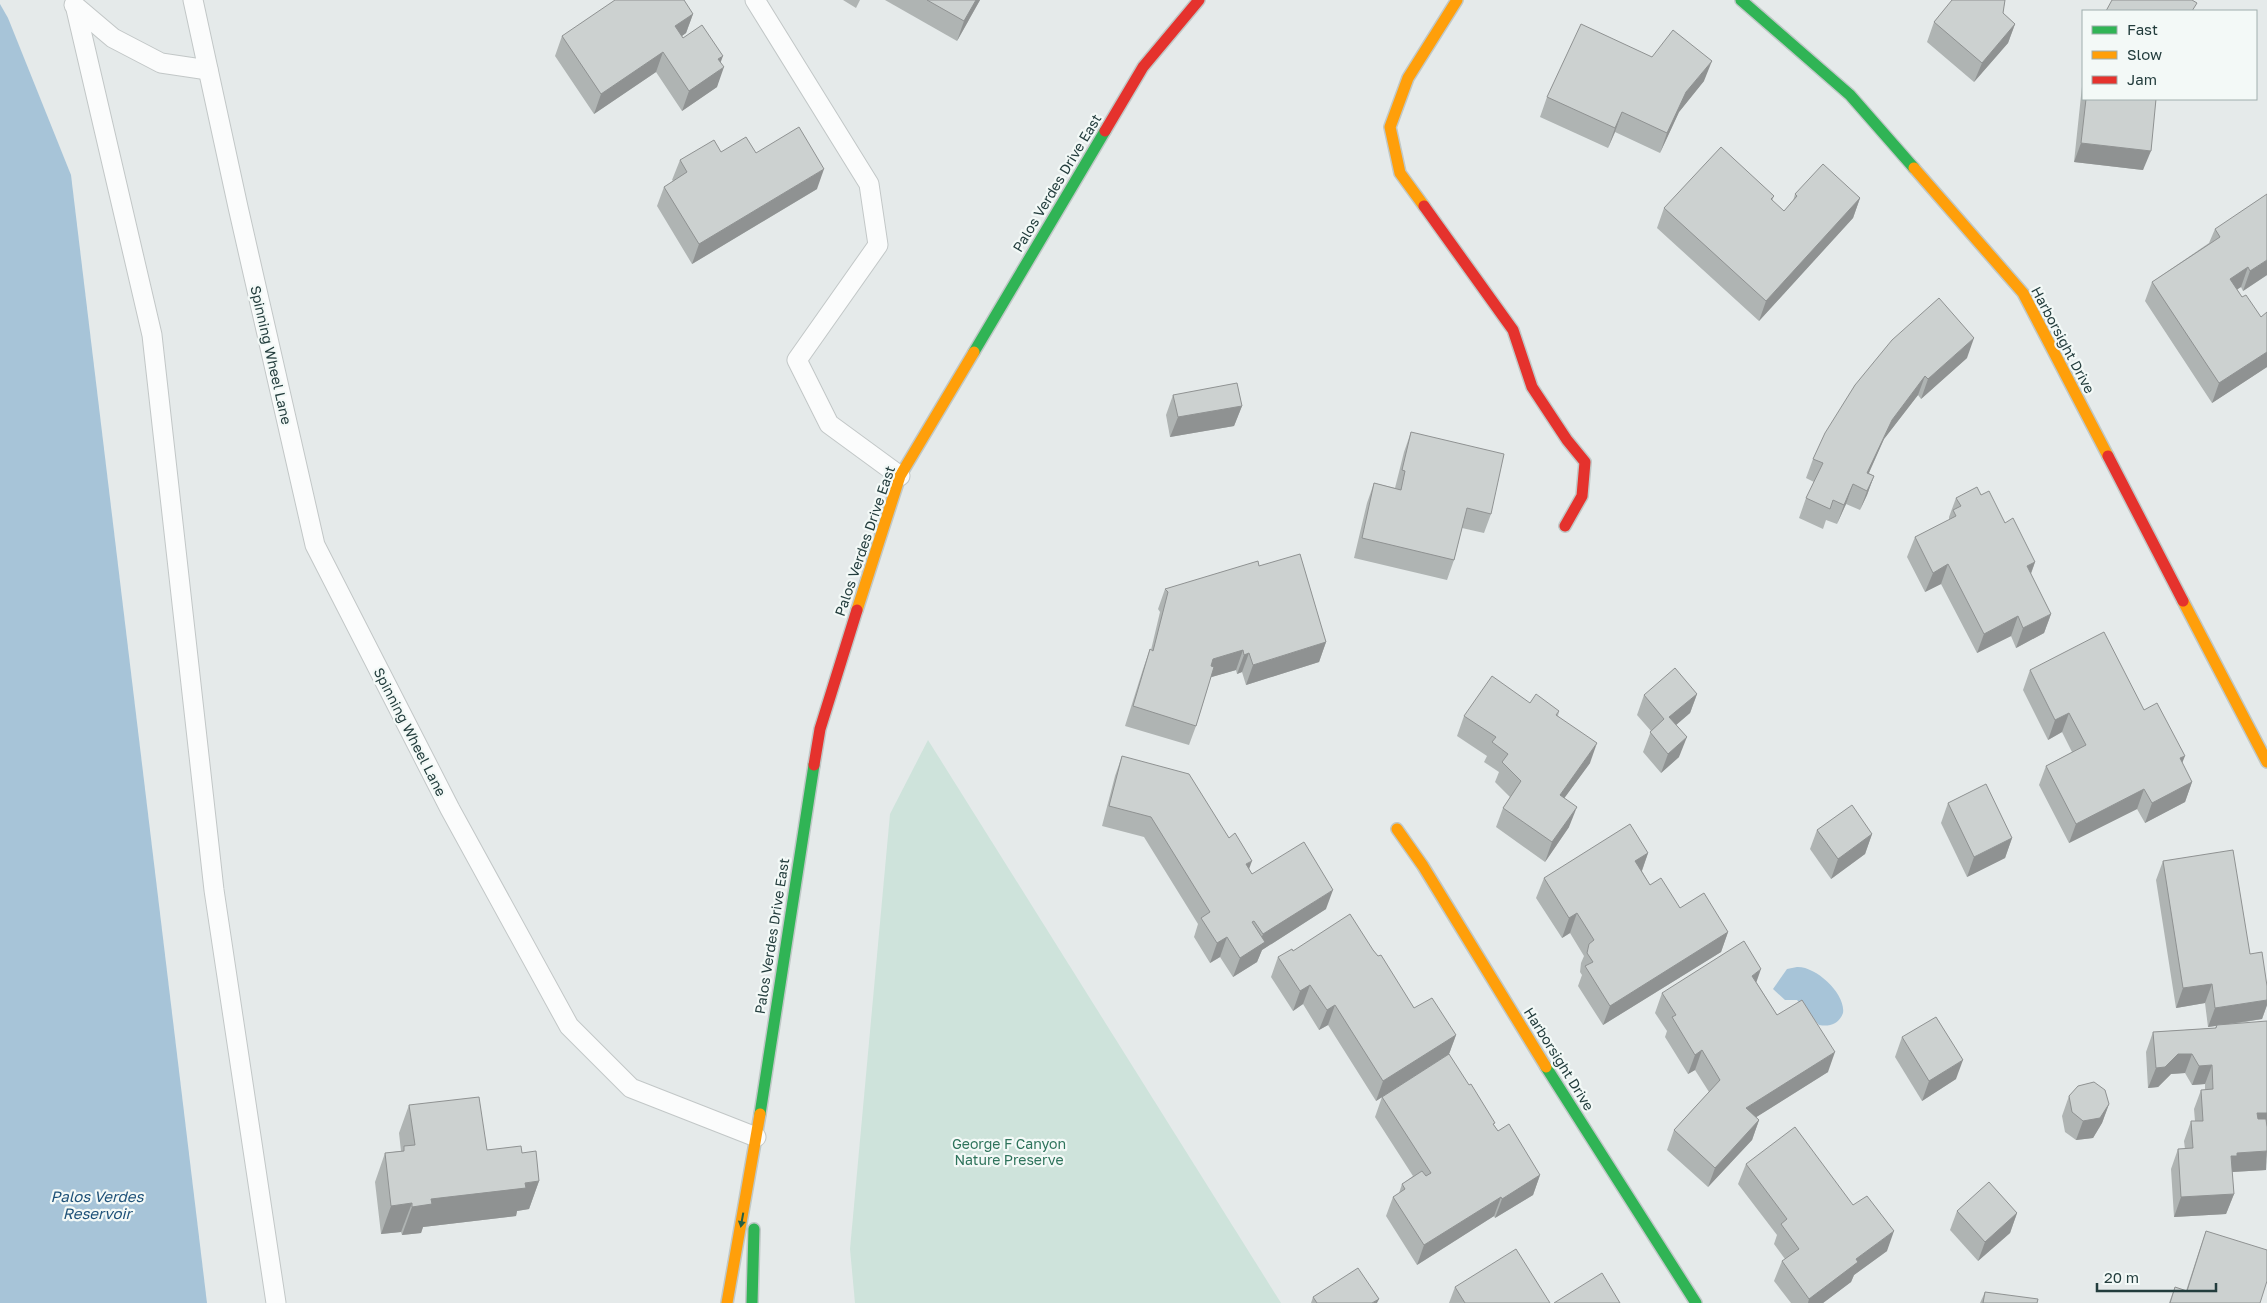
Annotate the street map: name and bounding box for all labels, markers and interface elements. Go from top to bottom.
legend [2082,10,2257,100]
text: Fast [2127,20,2158,38]
text: Slow [2127,45,2162,63]
text: Jam [2127,70,2157,88]
street label: Palos Verdes Drive East [1009,111,1104,255]
street label: Harborsight Drive [2028,283,2099,396]
street label: Spinning Wheel Lane [247,284,296,426]
street label: Palos Verdes Drive East [831,463,898,618]
street label: Spinning Wheel Lane [371,665,450,799]
street label: Palos Verdes Drive East [751,857,792,1015]
street label: Harborsight Drive [1521,1004,1598,1113]
park label: George F Canyon Nature Preserve [952,1135,1066,1168]
water label: Palos Verdes Reservoir [51,1187,145,1222]
one-way arrow [737,1212,745,1228]
scale bar [2097,1260,2216,1292]
text: 20 m [2104,1268,2139,1286]

